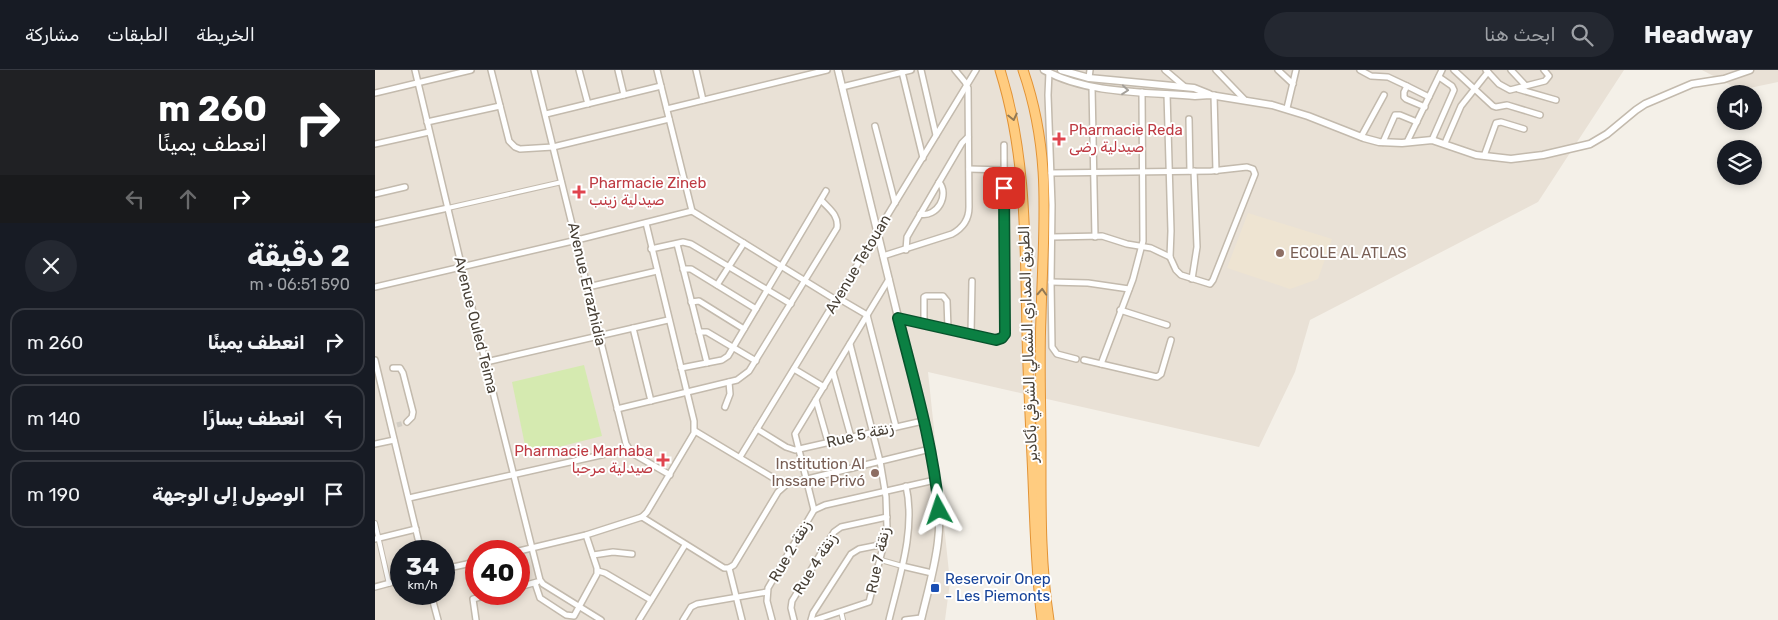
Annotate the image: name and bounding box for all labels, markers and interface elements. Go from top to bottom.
search box [1264,12,1614,57]
icon: search [1568,21,1596,49]
text: Headway [1644,21,1753,49]
text: ابحث هنا [1484,23,1556,46]
text: مشاركة [25,24,79,46]
text: الطبقات [107,24,168,46]
text: الخريطة [196,24,255,46]
one-way arrow [1121,84,1129,95]
map controls [1717,85,1762,185]
button: sound [1717,85,1762,130]
text: 260 m [158,88,267,130]
icon: right [285,90,350,155]
one-way arrow [1007,112,1018,121]
place label: Pharmacie Reda صيدلية رضى [1069,121,1183,156]
text: انعطف يمينًا [157,130,267,157]
marker: Pharmacie Reda صيدلية رضى [1053,133,1065,145]
button: layers [1717,140,1762,185]
pin [983,167,1025,209]
place label: Pharmacie Zineb صيدلية زينب [589,174,706,209]
icon: arrive [990,174,1018,202]
icon: left [121,185,149,213]
icon: ahead [174,185,202,213]
icon: right [227,185,255,213]
marker: Pharmacie Zineb صيدلية زينب [573,186,585,198]
street label: Avenue Tetouan [821,211,895,317]
street label: Avenue Errazhidia [564,221,610,347]
street label: الطريق المداري الشمالي الشرقي بأكادير [1015,225,1044,464]
text: 2 دقيقة [247,238,350,274]
button: close [25,240,77,292]
place label: ECOLE AL ATLAS [1290,244,1407,262]
marker: ECOLE AL ATLAS [1274,247,1286,259]
street label: Avenue Ouled Teima [450,255,502,395]
text: 590 m · 06:51 [250,275,350,294]
one-way arrow [1036,287,1047,295]
icon: right [320,328,348,356]
text: 260 m [27,331,83,354]
text: انعطف يمينًا [208,331,305,354]
icon: left [320,404,348,432]
text: 140 m [27,407,81,430]
text: انعطف يسارًا [202,407,305,430]
street label: Rue 5 زنقة [825,419,895,451]
place label: Pharmacie Marhaba صيدلية مرحبا [514,442,653,477]
marker: Pharmacie Marhaba صيدلية مرحبا [657,454,669,466]
place label: Institution Al Inssane Privó [771,455,865,490]
marker: Institution Al Inssane Privó [869,467,881,479]
icon: arrive [320,480,348,508]
text: 190 m [27,483,80,506]
text: الوصول إلى الوجهة [152,483,305,506]
position arrow [912,483,964,535]
street label: Rue 2 زنقة [765,517,815,585]
street label: Rue 7 زنقة [862,525,894,595]
street label: Rue 4 زنقة [789,530,841,598]
speed limit sign: 40 [465,540,530,605]
text: 34 [406,552,439,581]
place label: Reservoir Onep - Les Piemonts [945,570,1051,605]
text: km/h [408,578,437,592]
marker: Reservoir Onep - Les Piemonts [929,582,941,594]

